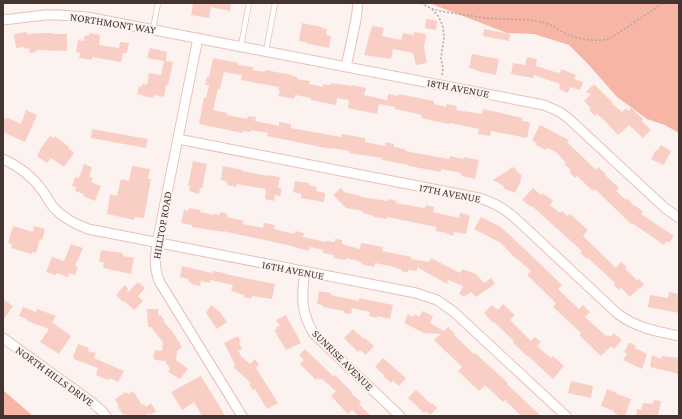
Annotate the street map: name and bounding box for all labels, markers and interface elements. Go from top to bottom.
street label: NORTHMONT WAY [69,10,157,36]
street label: 18TH AVENUE [426,76,490,100]
street label: 17TH AVENUE [418,181,482,205]
street label: HILLTOP ROAD [150,190,174,260]
street label: 16TH AVENUE [261,258,325,282]
street label: SUNRISE AVENUE [310,327,376,393]
street label: NORTH HILLS DRIVE [14,344,96,408]

